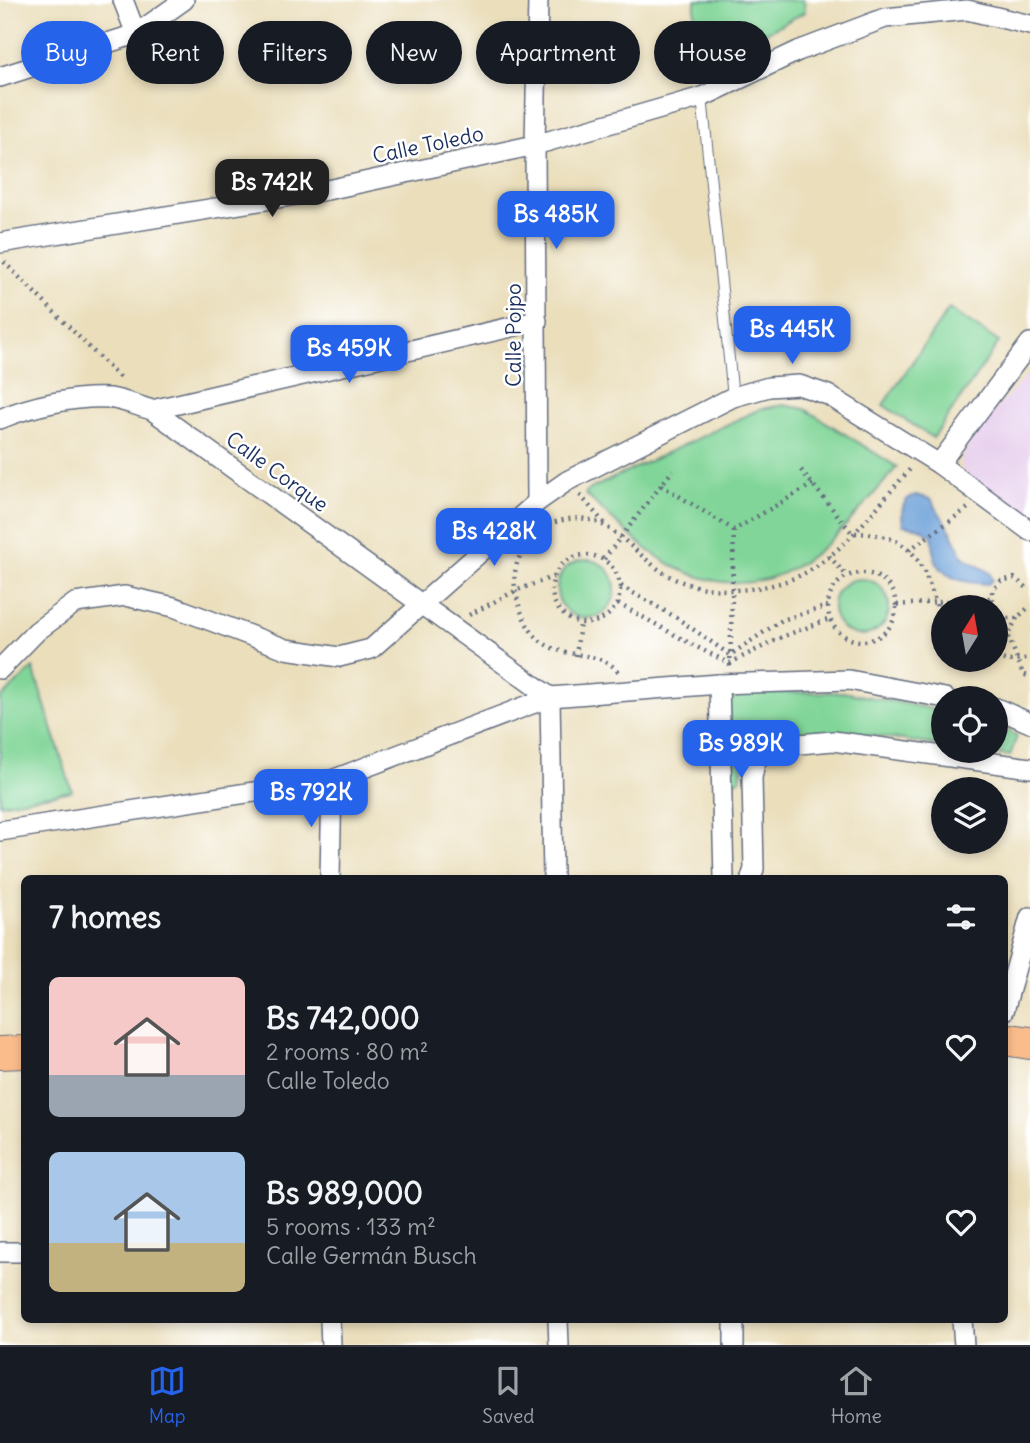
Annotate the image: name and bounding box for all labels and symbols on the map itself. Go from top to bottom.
street label: Calle Toledo [370,120,486,169]
pin: Bs 742K [207,160,337,219]
pin: Bs 485K [491,191,621,251]
street label: Calle Pojpo [500,283,527,387]
pin: Bs 445K [727,306,857,366]
pin: Bs 459K [284,326,414,385]
street label: Calle Corque [221,425,334,518]
pin: Bs 428K [429,508,559,568]
north arrow [931,595,1008,672]
pin: Bs 989K [676,720,806,780]
pin: Bs 792K [246,770,376,829]

